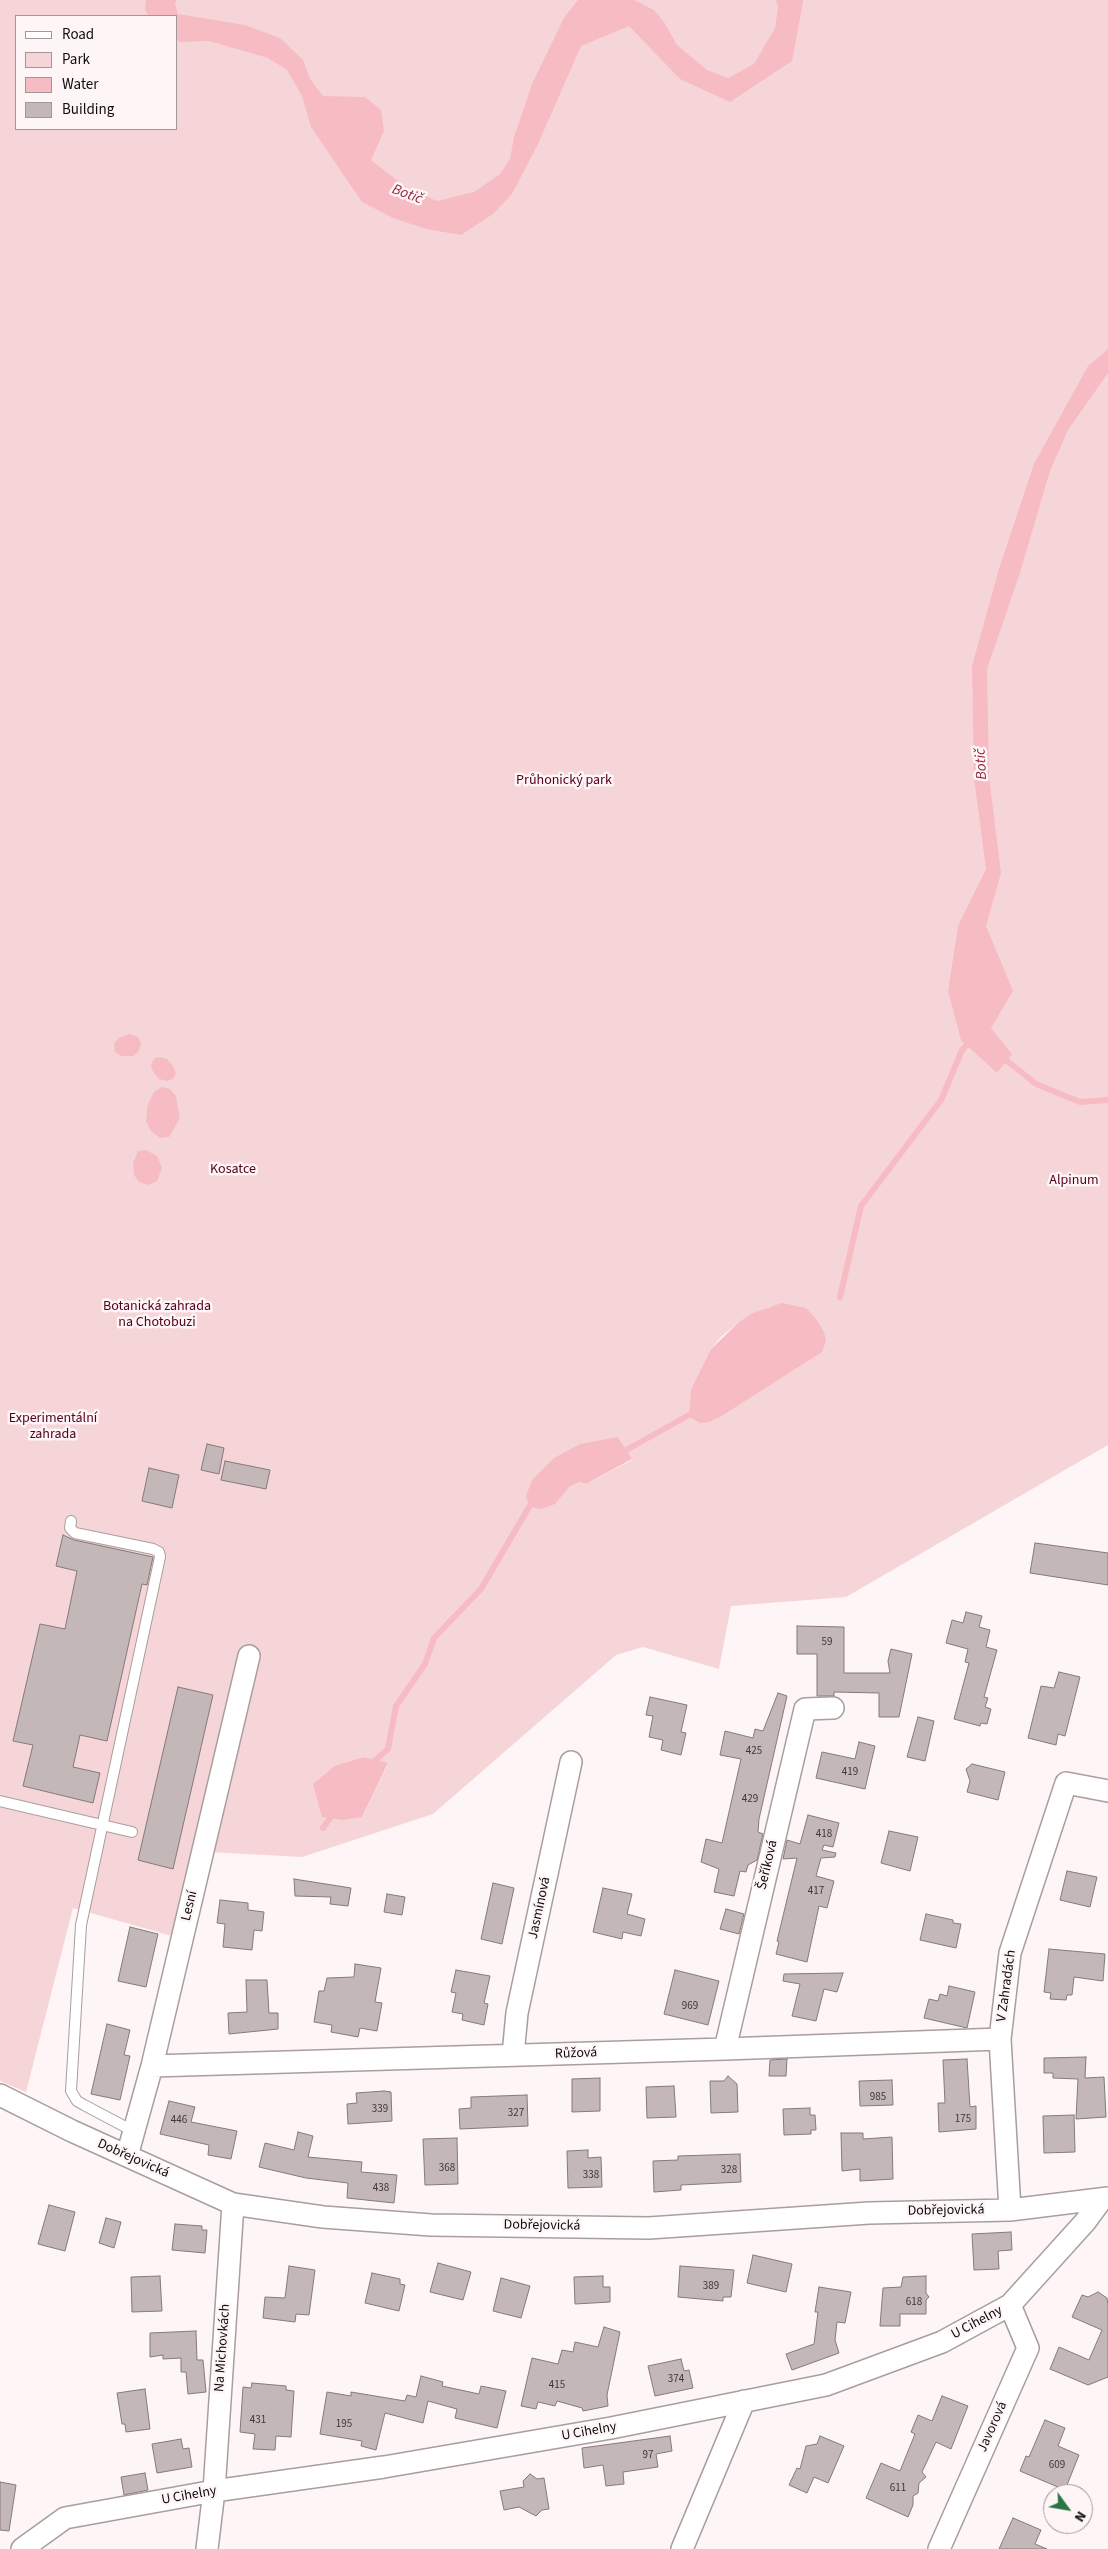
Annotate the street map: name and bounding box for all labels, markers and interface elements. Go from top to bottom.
legend [15,15,178,130]
text: Road [62,24,94,45]
text: Park [62,49,90,70]
text: Water [62,74,98,95]
text: Building [62,99,114,120]
water label: Botič [389,181,425,209]
water label: Botič [972,748,992,780]
park label: Průhonický park [516,773,612,789]
park label: Kosatce [210,1162,256,1178]
park label: Alpinum [1049,1173,1099,1189]
park label: Botanická zahrada na Chotobuzi [103,1299,211,1331]
park label: Experimentální zahrada [9,1411,97,1444]
house number: 59 [822,1636,832,1650]
house number: 425 [746,1745,762,1759]
house number: 419 [842,1766,858,1780]
house number: 429 [742,1793,758,1807]
house number: 418 [816,1828,832,1842]
street label: Šeříková [754,1839,782,1891]
street label: Jasmínová [525,1875,555,1941]
house number: 417 [808,1885,824,1899]
street label: Lesní [178,1889,202,1923]
street label: V Zahradách [994,1949,1020,2023]
house number: 969 [682,2000,698,2014]
street label: Růžová [555,2045,597,2063]
house number: 985 [870,2091,886,2105]
house number: 339 [372,2103,388,2117]
house number: 327 [508,2107,524,2121]
house number: 175 [955,2113,971,2127]
house number: 446 [171,2114,187,2128]
street label: Dobřejovická [94,2136,172,2182]
house number: 368 [439,2162,455,2176]
house number: 328 [721,2164,737,2178]
house number: 338 [583,2169,599,2183]
house number: 438 [373,2182,389,2196]
street label: Dobřejovická [907,2202,985,2220]
street label: Dobřejovická [503,2217,581,2235]
house number: 389 [703,2280,719,2294]
house number: 618 [906,2296,922,2310]
street label: Na Michovkách [212,2303,234,2393]
street label: U Cihelny [949,2303,1005,2343]
house number: 374 [668,2373,684,2387]
house number: 415 [549,2379,565,2393]
street label: Javorová [974,2399,1012,2455]
house number: 431 [250,2414,266,2428]
house number: 195 [336,2418,352,2432]
street label: U Cihelny [560,2419,618,2445]
house number: 97 [643,2449,653,2463]
house number: 609 [1049,2459,1065,2473]
house number: 611 [890,2482,906,2496]
street label: U Cihelny [160,2483,218,2509]
north arrow [1043,2484,1093,2534]
text: N [1069,2507,1091,2526]

